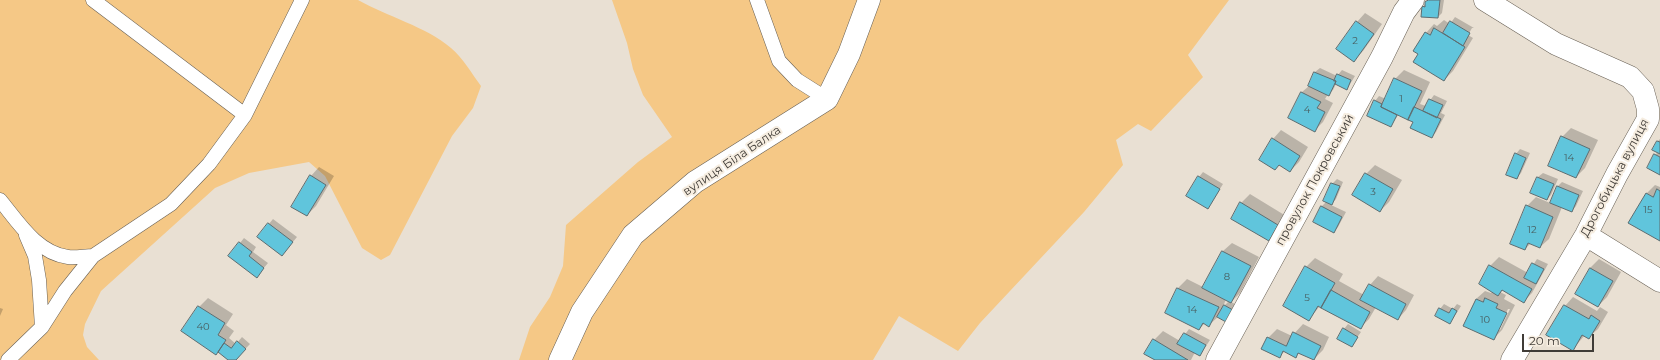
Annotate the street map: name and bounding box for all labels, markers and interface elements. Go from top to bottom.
house number: 2 [1352,35,1358,47]
house number: 1 [1399,93,1403,105]
house number: 4 [1304,104,1310,116]
street label: провулок Покровський [1273,112,1357,248]
street label: Дрогобицька вулиця [1578,117,1652,239]
street label: вулиця Біла Балка [680,123,784,199]
house number: 14 [1564,152,1574,164]
house number: 3 [1370,186,1376,198]
house number: 15 [1643,204,1653,216]
house number: 12 [1527,224,1537,236]
house number: 8 [1224,271,1230,283]
house number: 5 [1304,292,1310,304]
house number: 14 [1187,304,1197,316]
house number: 10 [1480,314,1490,326]
house number: 40 [196,321,210,333]
scale bar [1524,326,1596,352]
text: 20 m [1529,333,1560,348]

